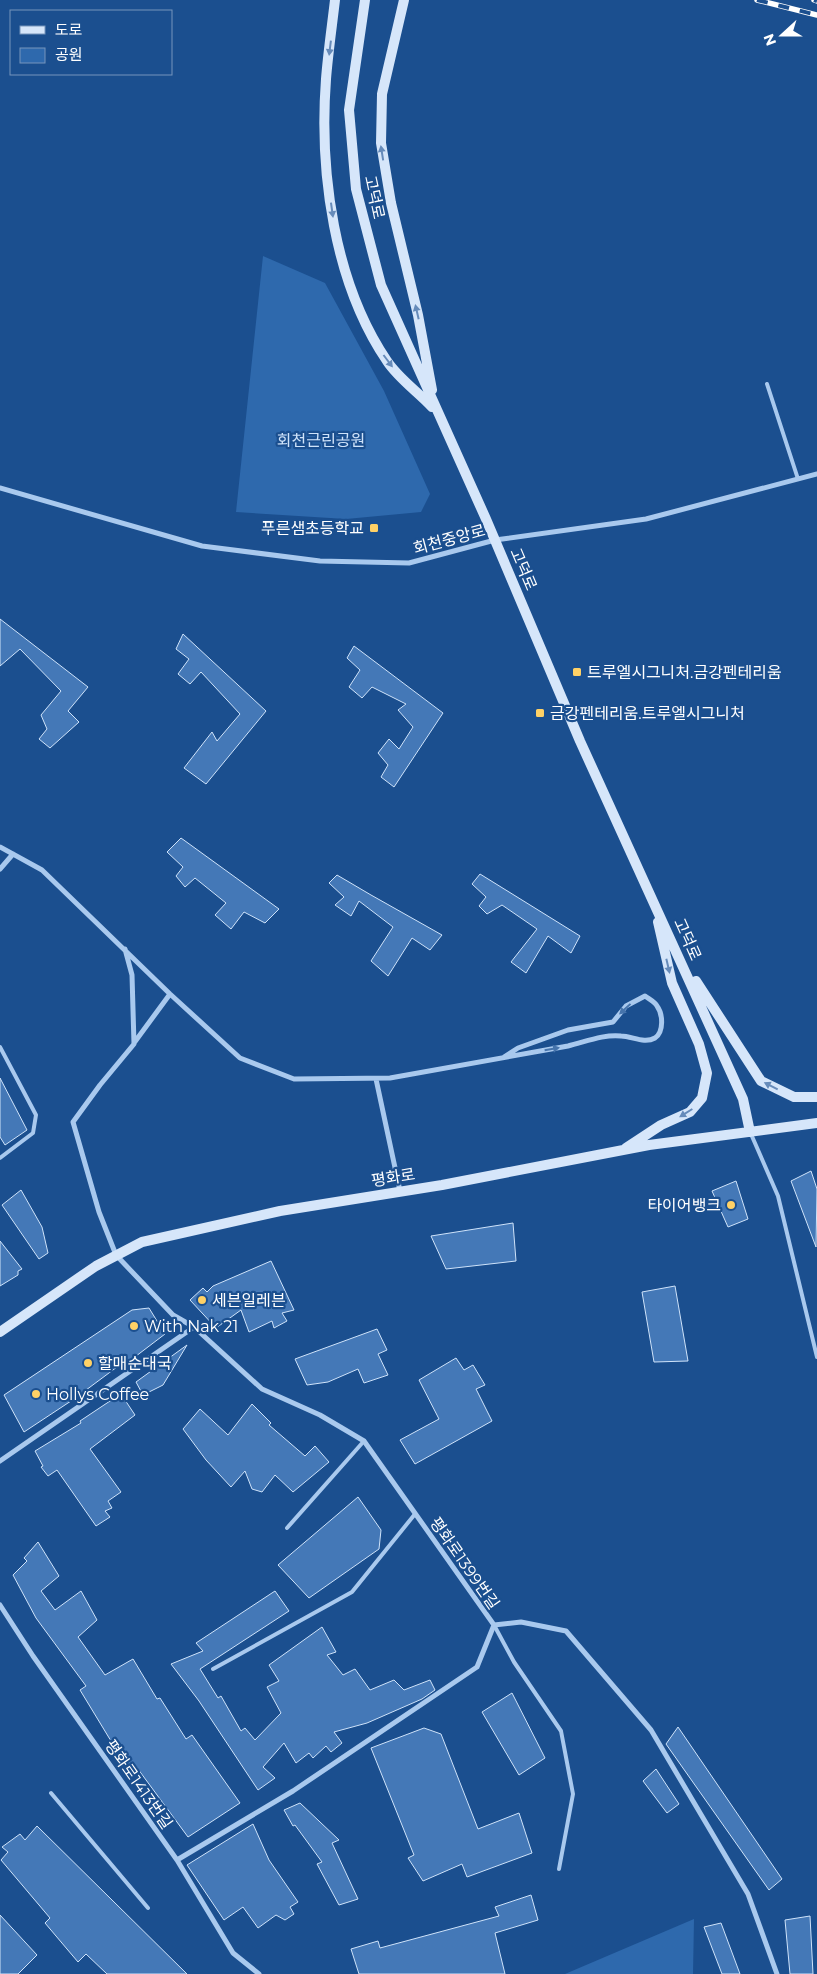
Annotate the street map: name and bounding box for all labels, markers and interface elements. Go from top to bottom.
legend [10,10,172,75]
north arrow [757,10,807,60]
text: 도로 [55,20,83,39]
text: N [759,31,780,48]
one-way arrow [326,41,334,57]
text: 공원 [55,45,83,64]
one-way arrow [378,144,386,160]
street label: 고덕로 [361,174,388,221]
one-way arrow [328,203,336,219]
one-way arrow [413,304,421,319]
one-way arrow [383,354,393,368]
park label: 회천근린공원 [277,431,365,450]
place label: 푸른샘초등학교 [261,519,364,538]
street label: 회천중앙로 [411,521,487,558]
marker: 푸른샘초등학교 [368,522,380,534]
street label: 고덕로 [506,545,541,593]
place label: 트루엘시그니처.금강펜테리움 [587,663,782,682]
marker: 트루엘시그니처.금강펜테리움 [571,666,583,678]
place label: 금강펜테리움.트루엘시그니처 [550,704,745,723]
marker: 금강펜테리움.트루엘시그니처 [534,707,546,719]
street label: 고덕로 [670,915,705,963]
one-way arrow [664,958,672,973]
one-way arrow [619,1003,631,1015]
one-way arrow [545,1044,561,1052]
one-way arrow [764,1082,778,1090]
one-way arrow [679,1108,693,1117]
street label: 평화로 [370,1165,417,1190]
place label: 타이어뱅크 [647,1196,721,1215]
marker: 타이어뱅크 [725,1199,737,1211]
place label: 세븐일레븐 [212,1291,286,1310]
marker: 세븐일레븐 [196,1294,208,1306]
place label: With Nak 21 [144,1317,238,1336]
marker: With Nak 21 [128,1320,140,1332]
place label: 할매순대국 [98,1354,172,1373]
marker: 할매순대국 [82,1357,94,1369]
place label: Hollys Coffee [46,1385,149,1404]
marker: Hollys Coffee [30,1388,42,1400]
street label: 평화로1399번길 [426,1514,503,1613]
street label: 평화로1413번길 [101,1736,176,1832]

